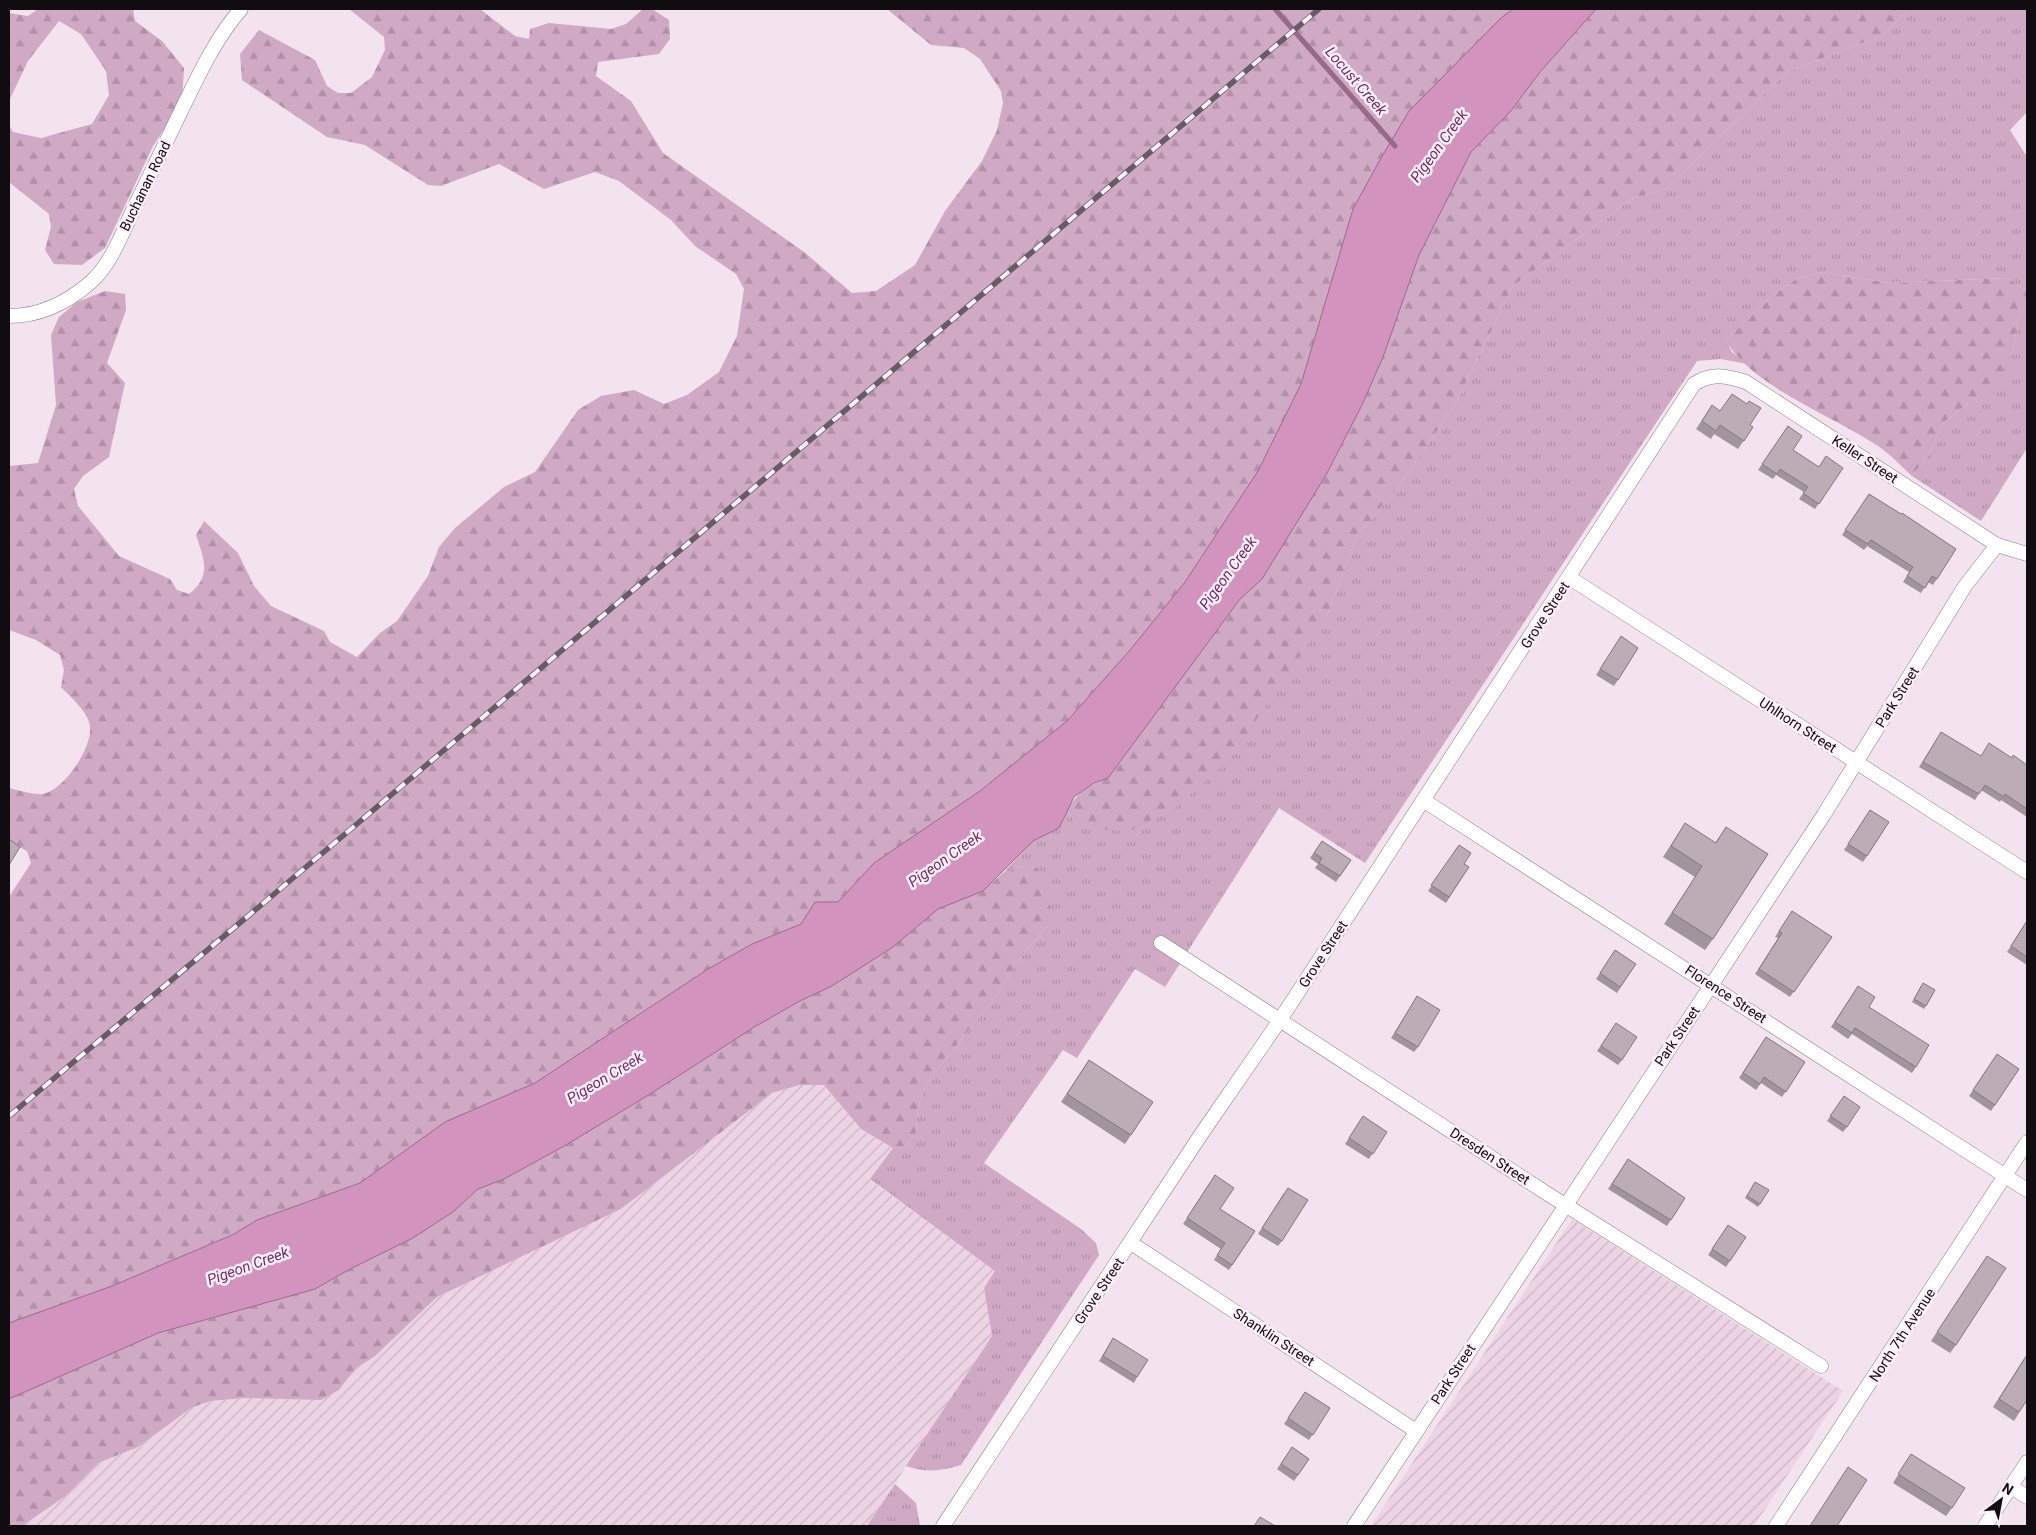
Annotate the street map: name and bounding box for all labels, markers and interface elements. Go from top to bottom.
water label: Locust Creek [1321,43,1391,119]
water label: Pigeon Creek [1407,106,1472,186]
street label: Buchanan Road [116,139,174,233]
street label: Keller Street [1829,432,1901,486]
water label: Pigeon Creek [1196,533,1261,613]
street label: Grove Street [1517,578,1573,651]
street label: Park Street [1872,663,1922,730]
street label: Uhlhorn Street [1756,694,1840,756]
water label: Pigeon Creek [905,827,986,891]
street label: Grove Street [1295,917,1351,990]
street label: Florence Street [1682,962,1770,1027]
street label: Park Street [1651,1003,1703,1069]
water label: Pigeon Creek [564,1048,647,1108]
street label: Dresden Street [1447,1124,1533,1188]
water label: Pigeon Creek [205,1243,292,1289]
street label: Grove Street [1071,1254,1127,1327]
street label: North 7th Avenue [1866,1285,1938,1385]
street label: Shanklin Street [1230,1305,1318,1369]
street label: Park Street [1428,1341,1479,1407]
north arrow [1976,1475,2026,1525]
text: N [1999,1480,2016,1498]

